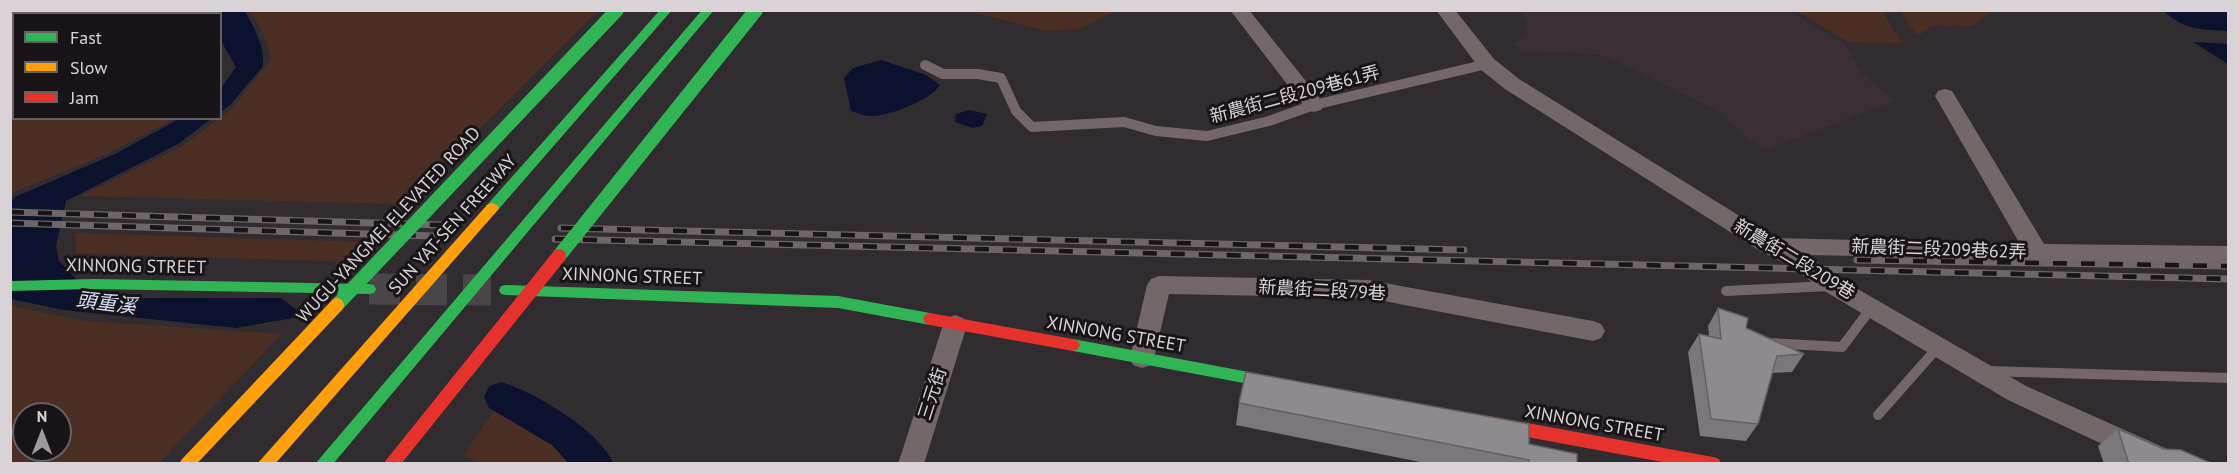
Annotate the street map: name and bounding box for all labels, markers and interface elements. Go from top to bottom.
legend [12,12,222,120]
text: Fast [70,26,102,49]
text: Slow [70,56,108,79]
street label: 新農街二段209巷61弄 [1208,62,1382,128]
text: Jam [70,86,99,109]
street label: WUGU-YANGMEI ELEVATED ROAD [293,123,485,327]
street label: SUN YAT-SEN FREEWAY [385,151,521,299]
street label: 新農街二段209巷 [1730,215,1858,305]
street label: 新農街二段209巷62弄 [1851,236,2027,264]
street label: XINNONG STREET [66,255,206,279]
street label: XINNONG STREET [561,264,703,290]
street label: 新農街二段79巷 [1258,277,1386,305]
water label: 頭重溪 [75,288,137,320]
street label: XINNONG STREET [1045,312,1187,358]
street label: 三元街 [914,365,952,423]
street label: XINNONG STREET [1523,401,1665,447]
north arrow [12,402,72,462]
text: N [37,406,47,426]

